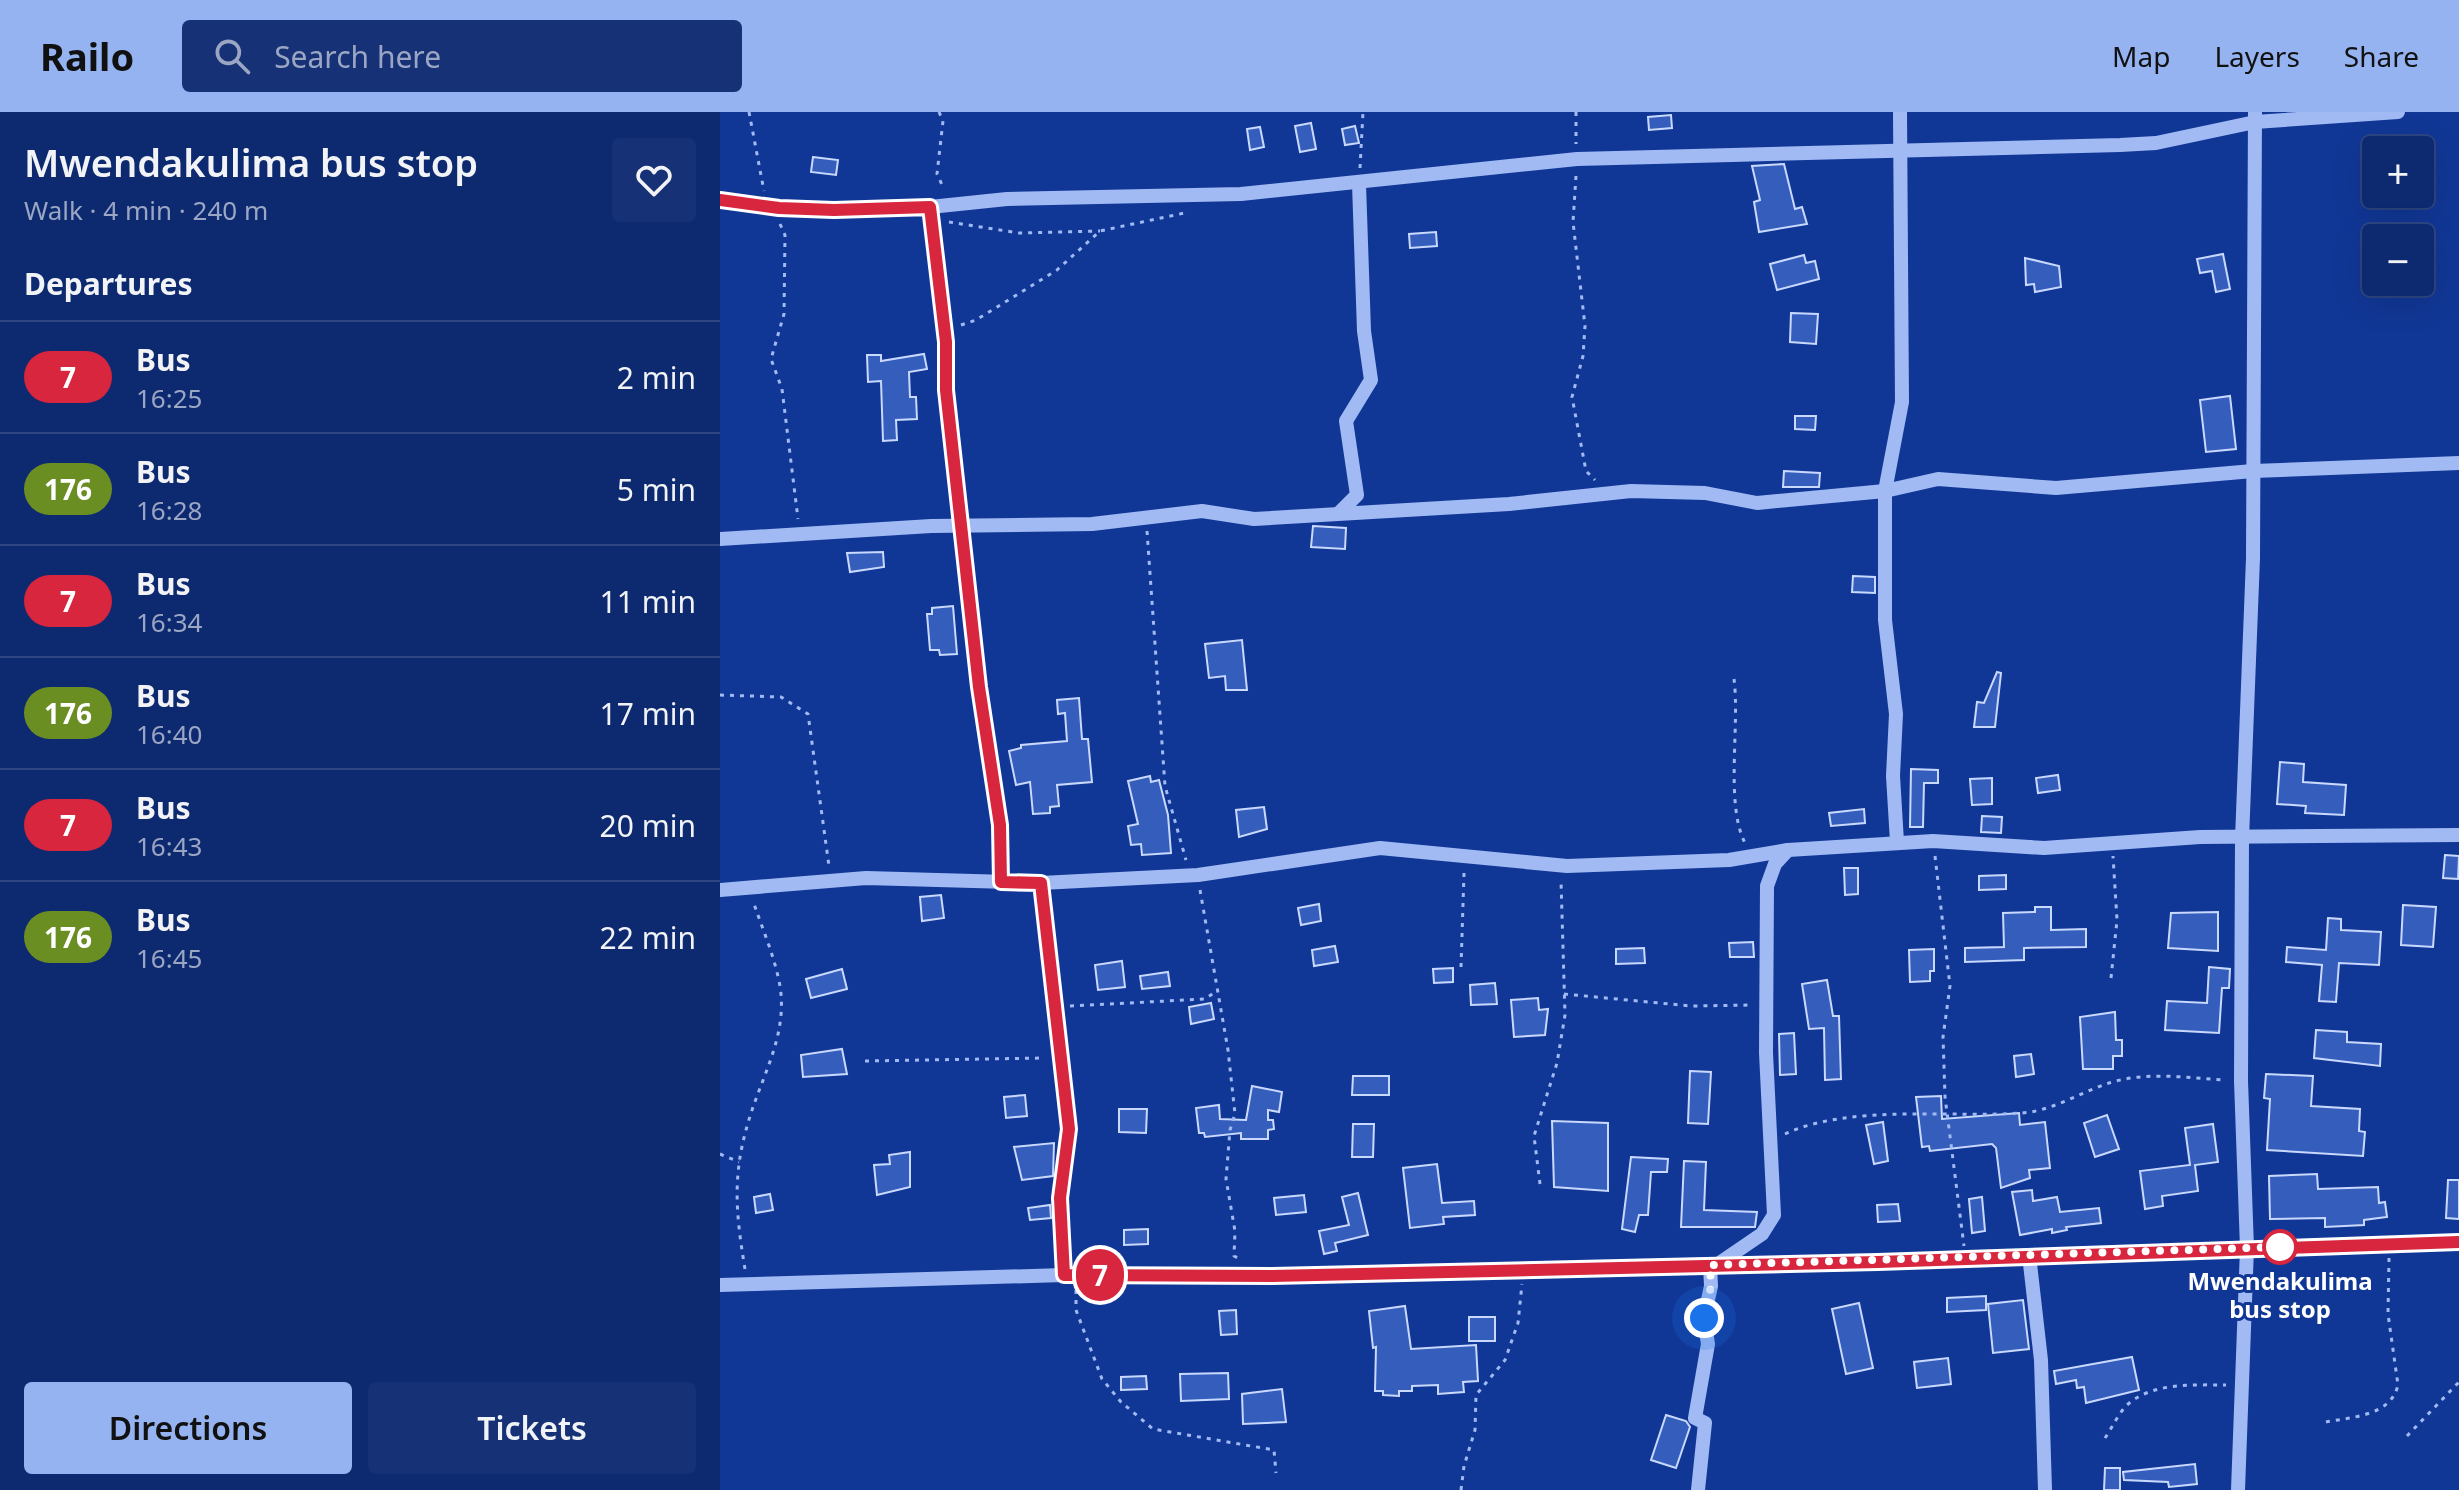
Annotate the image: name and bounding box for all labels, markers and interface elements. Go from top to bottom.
search box [182,20,742,92]
text: Railo [40,30,134,82]
icon: search [210,34,254,78]
text: Search here [274,36,441,77]
text: Map [2112,37,2170,75]
text: Layers [2214,37,2300,75]
text: Share [2344,37,2419,75]
text: Mwendakulima bus stop [24,136,478,188]
map controls [2362,136,2434,296]
button: + [2362,136,2434,208]
button: heart [612,138,696,222]
text: Walk · 4 min · 240 m [24,192,268,228]
button: − [2362,224,2434,296]
text: Departures [24,263,193,304]
text: Bus [136,339,191,380]
text: 2 min [617,357,696,398]
text: 7 [60,358,76,396]
text: 16:25 [136,380,202,416]
text: Bus [136,451,191,492]
text: 5 min [617,469,696,510]
text: 176 [44,470,92,508]
text: 16:28 [136,492,202,528]
text: Bus [136,563,191,604]
text: 11 min [600,581,696,622]
text: 7 [60,582,76,620]
text: 16:34 [136,604,202,640]
text: Bus [136,675,191,716]
text: 17 min [600,693,696,734]
text: 176 [44,694,92,732]
text: 16:40 [136,716,202,752]
text: Bus [136,787,191,828]
text: 20 min [600,805,696,846]
text: 7 [60,806,76,844]
text: 16:43 [136,828,202,864]
text: Bus [136,899,191,940]
text: 22 min [600,917,696,958]
text: 176 [44,918,92,956]
text: 16:45 [136,940,202,976]
marker: Mwendakulima bus stop [2263,1230,2297,1264]
line badge: 7 [1074,1249,1126,1301]
text: 7 [1092,1256,1108,1294]
place label: Mwendakulima bus stop [2187,1264,2373,1325]
your location [1684,1298,1724,1338]
button: Directions [24,1382,352,1474]
button: Tickets [368,1382,696,1474]

